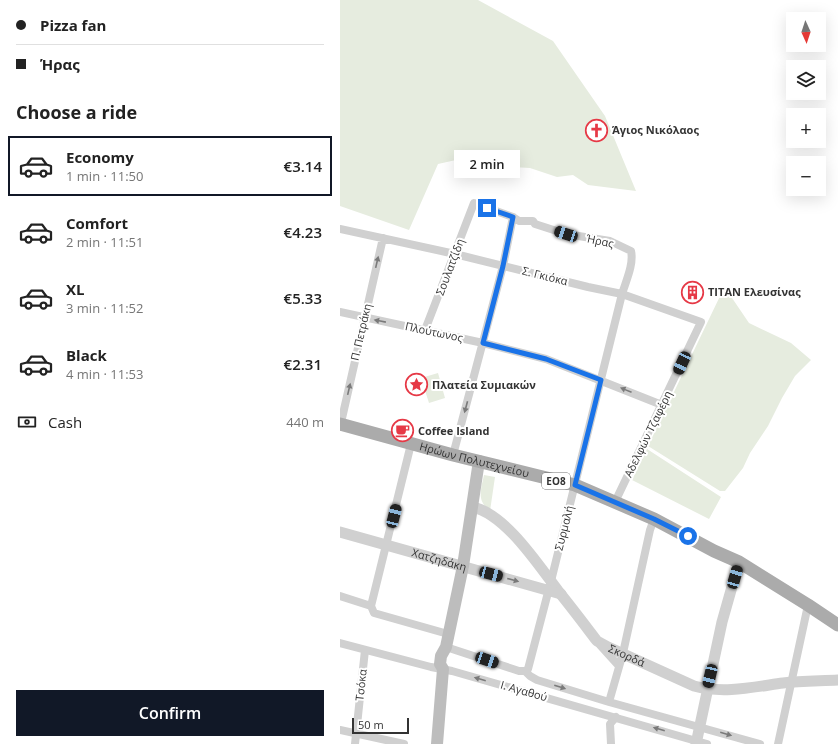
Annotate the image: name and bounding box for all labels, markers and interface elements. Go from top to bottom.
north arrow [786,12,826,52]
map controls [786,12,826,196]
text: Pizza fan [40,15,106,35]
text: Ήρας [40,54,80,74]
button: layers [786,60,826,100]
text: Choose a ride [16,100,137,124]
button: + [786,108,826,148]
church icon: Άγιος Νικόλαος [584,117,610,143]
place label: Άγιος Νικόλαος [612,122,699,137]
text: Economy [66,147,134,167]
icon: car [18,148,54,184]
callout: 2 min [454,150,520,178]
text: 2 min [469,155,505,173]
text: €3.14 [284,156,322,176]
button: − [786,156,826,196]
text: 1 min · 11:50 [66,167,143,185]
route end [478,199,496,217]
text: Comfort [66,213,128,233]
icon: car [18,214,54,250]
text: €4.23 [284,222,322,242]
car [553,225,579,243]
street label: Ήρας [584,230,615,251]
text: 2 min · 11:51 [66,233,143,251]
street label: Σουλατζίδη [432,236,467,297]
one-way arrow [375,256,381,269]
street label: Σ. Γκιόκα [521,263,570,288]
text: XL [66,279,84,299]
building icon: TITAN Ελευσίνας [679,279,705,305]
icon: car [18,280,54,316]
place label: TITAN Ελευσίνας [708,284,801,299]
text: €5.33 [284,288,322,308]
text: 3 min · 11:52 [66,299,143,317]
street label: Π. Πετράκη [347,302,374,362]
one-way arrow [374,318,386,324]
street label: Πλούτωνος [404,318,464,345]
text: Black [66,345,107,365]
icon: car [18,346,54,382]
car [671,350,693,376]
text: €2.31 [284,354,322,374]
text: 4 min · 11:53 [66,365,143,383]
place icon: Πλατεία Συμιακών [403,372,429,398]
place label: Πλατεία Συμιακών [432,377,536,392]
one-way arrow [346,383,352,395]
one-way arrow [620,386,632,392]
street label: Αδελφών Τζαφέρη [620,388,675,480]
one-way arrow [462,401,468,414]
icon: cash [16,411,38,433]
text: Cash [48,412,82,432]
text: 440 m [286,413,324,431]
cafe icon: Coffee Island [390,418,416,444]
place label: Coffee Island [418,423,490,438]
street label: Ηρώων Πολυτεχνείου [418,438,531,481]
road number: ΕΟ8 [542,473,570,489]
car [385,503,403,529]
street label: Συρμαλή [551,504,576,552]
route start [679,527,697,545]
street label: Χατζηδάκη [410,545,468,574]
car [726,564,744,590]
car [478,565,504,583]
one-way arrow [507,577,519,583]
street label: Σκορδά [606,640,648,670]
car [474,650,500,670]
car [701,663,719,689]
street label: Τσόκα [351,668,370,702]
one-way arrow [474,675,486,681]
street label: Ι. Αγαθού [499,677,550,704]
one-way arrow [554,684,566,690]
button: Confirm [16,690,324,736]
scale bar [352,716,409,735]
text: 50 m [358,717,384,732]
one-way arrow [653,726,665,732]
one-way arrow [720,731,732,737]

